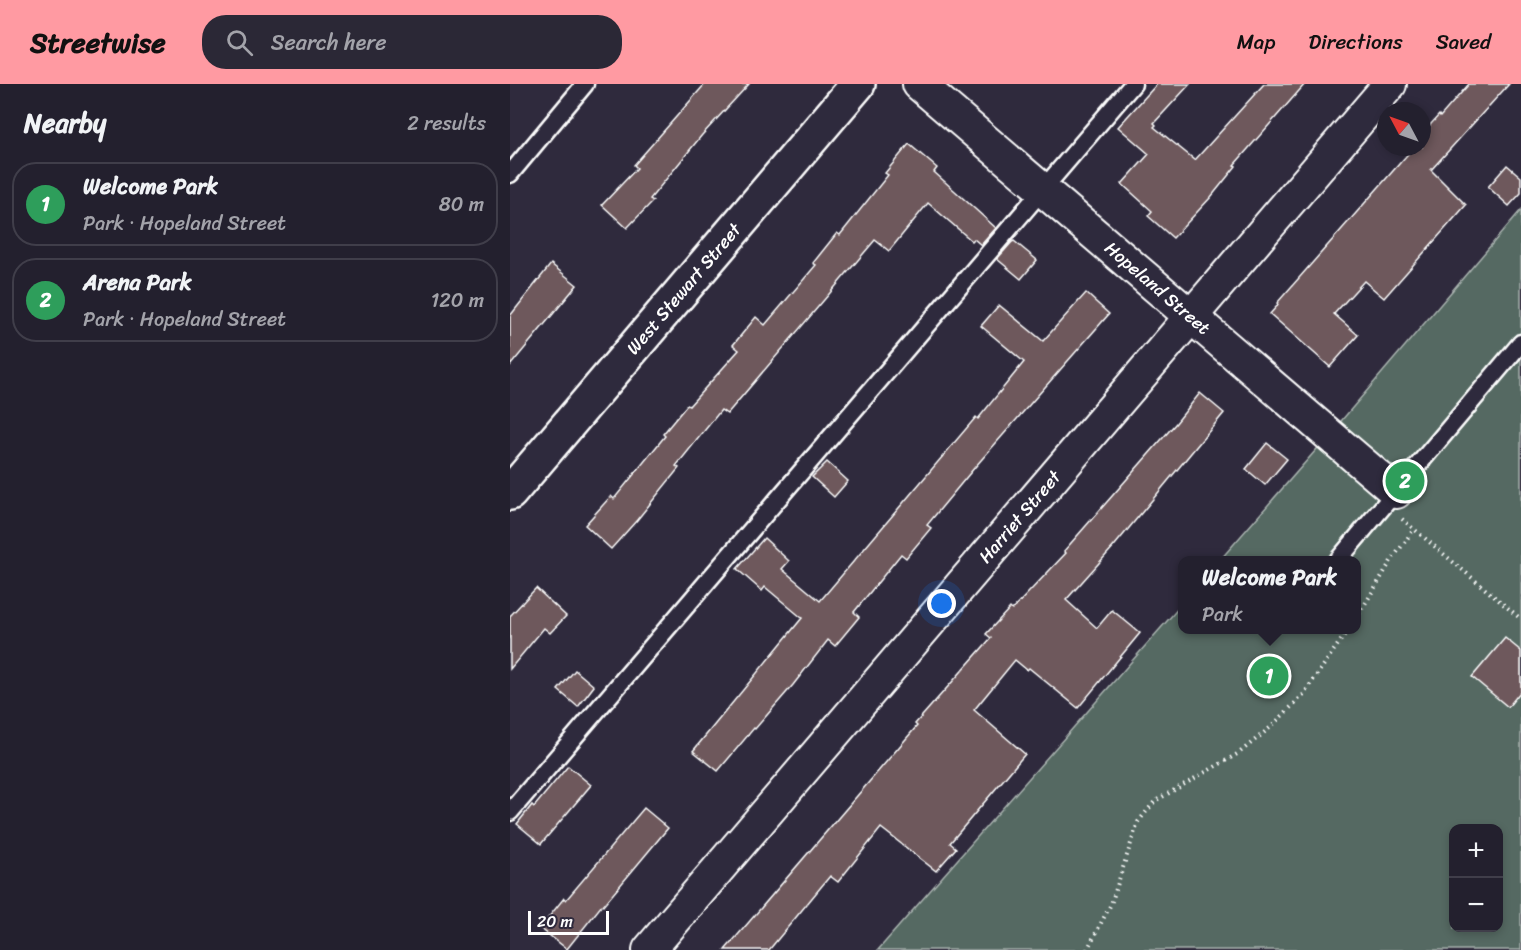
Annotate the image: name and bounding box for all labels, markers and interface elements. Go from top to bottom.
search box [202,15,622,69]
text: Streetwise [30,18,166,67]
text: Search here [271,23,387,62]
text: Map [1237,23,1275,61]
text: Directions [1308,23,1403,61]
text: Saved [1436,23,1491,61]
icon: search [223,26,256,59]
text: Nearby [24,100,106,146]
north arrow [1377,102,1431,156]
text: 2 results [407,106,486,141]
text: Welcome Park [83,167,218,206]
text: 1 [41,187,50,222]
text: 80 m [439,187,484,222]
text: Park · Hopeland Street [83,206,286,241]
street label: West Stewart Street [618,215,750,362]
street label: Hopeland Street [1097,233,1218,343]
text: Arena Park [83,263,191,302]
text: 2 [40,283,51,318]
text: 120 m [431,283,484,318]
text: Park · Hopeland Street [83,302,286,337]
pin: 2 [1386,458,1424,504]
street label: Harriet Street [970,462,1069,571]
popup [1178,556,1361,634]
text: Welcome Park [1202,558,1337,597]
your location [927,589,956,618]
text: Park [1202,597,1243,632]
pin: 1 [1250,654,1288,698]
map controls [1449,824,1503,932]
button: + [1449,824,1503,878]
button: − [1449,878,1503,932]
text: 20 m [537,907,573,936]
scale bar [528,908,609,936]

